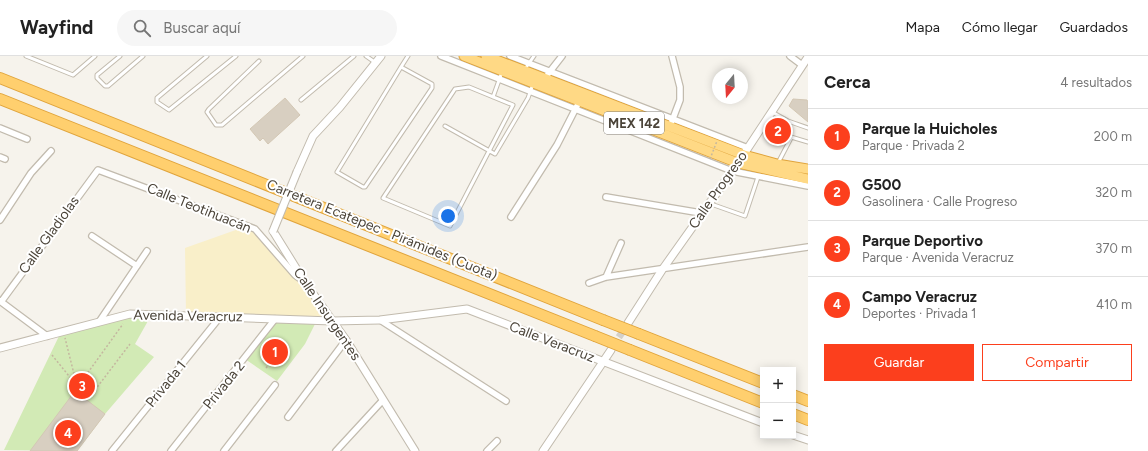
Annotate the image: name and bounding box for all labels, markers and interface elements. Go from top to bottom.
search box [117,10,397,46]
text: Wayfind [20,16,93,39]
icon: search [131,17,153,39]
text: Buscar aquí [163,19,241,37]
text: Mapa [905,19,940,36]
text: Cómo llegar [962,19,1037,36]
text: Guardados [1059,19,1128,36]
north arrow [712,68,748,104]
text: Cerca [824,72,871,92]
text: 4 resultados [1060,75,1132,90]
road number: MEX 142 [604,112,664,134]
pin: 2 [765,116,791,146]
text: Parque la Huicholes [862,120,997,138]
text: 1 [834,129,840,144]
text: 200 m [1094,129,1132,144]
text: Parque · Privada 2 [862,138,965,153]
street label: Calle Progreso [685,148,751,232]
street label: Carretera Ecatepec - Pirámides (Cuota) [264,176,500,284]
text: G500 [862,176,901,194]
street label: Calle Teotihuacán [144,179,254,237]
text: 2 [833,185,841,200]
text: 320 m [1095,185,1132,200]
street label: Calle Gladiolas [15,193,83,277]
text: Gasolinera · Calle Progreso [862,194,1017,209]
your location [438,206,458,226]
text: Parque Deportivo [862,232,983,250]
text: 3 [833,241,841,256]
text: 370 m [1095,241,1132,256]
text: Parque · Avenida Veracruz [862,250,1014,265]
street label: Calle Insurgentes [290,264,364,364]
text: Campo Veracruz [862,288,977,306]
text: 4 [833,297,841,312]
text: 410 m [1096,297,1132,312]
text: Deportes · Privada 1 [862,306,976,321]
street label: Avenida Veracruz [133,307,243,325]
street label: Calle Veracruz [507,318,597,366]
pin: 1 [262,337,288,367]
button: Guardar [824,344,974,381]
button: Compartir [982,344,1132,381]
street label: Privada 1 [142,357,190,411]
street label: Privada 2 [199,358,249,412]
map controls [760,367,796,439]
button: + [760,367,796,403]
pin: 3 [69,371,95,401]
button: − [760,403,796,439]
pin: 4 [55,418,81,448]

